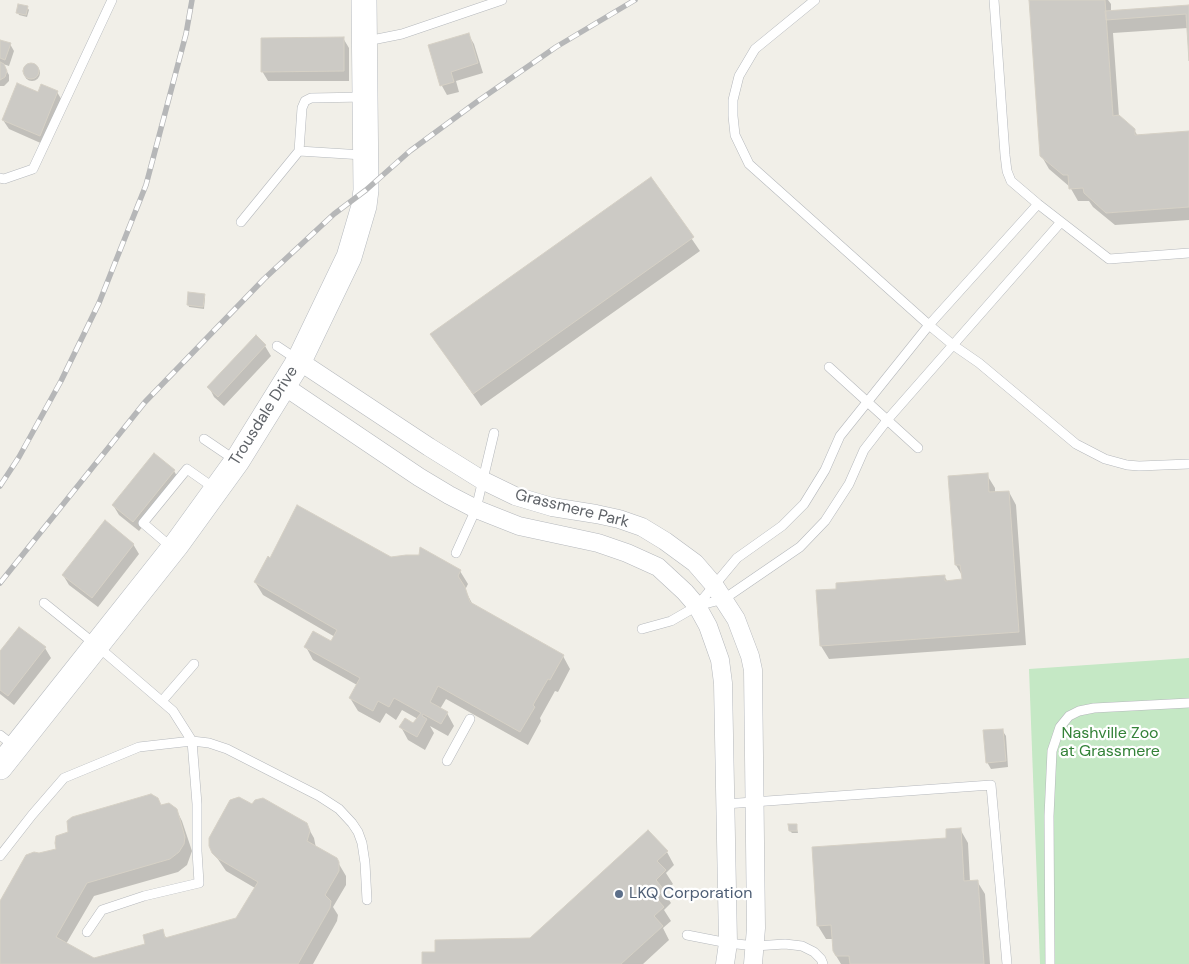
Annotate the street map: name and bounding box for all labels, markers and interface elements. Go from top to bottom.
street label: Trousdale Drive [226,363,302,469]
street label: Grassmere Park [513,486,631,532]
park label: Nashville Zoo at Grassmere [1060,724,1160,762]
place label: LKQ Corporation [629,884,752,904]
marker: LKQ Corporation [613,888,625,900]

